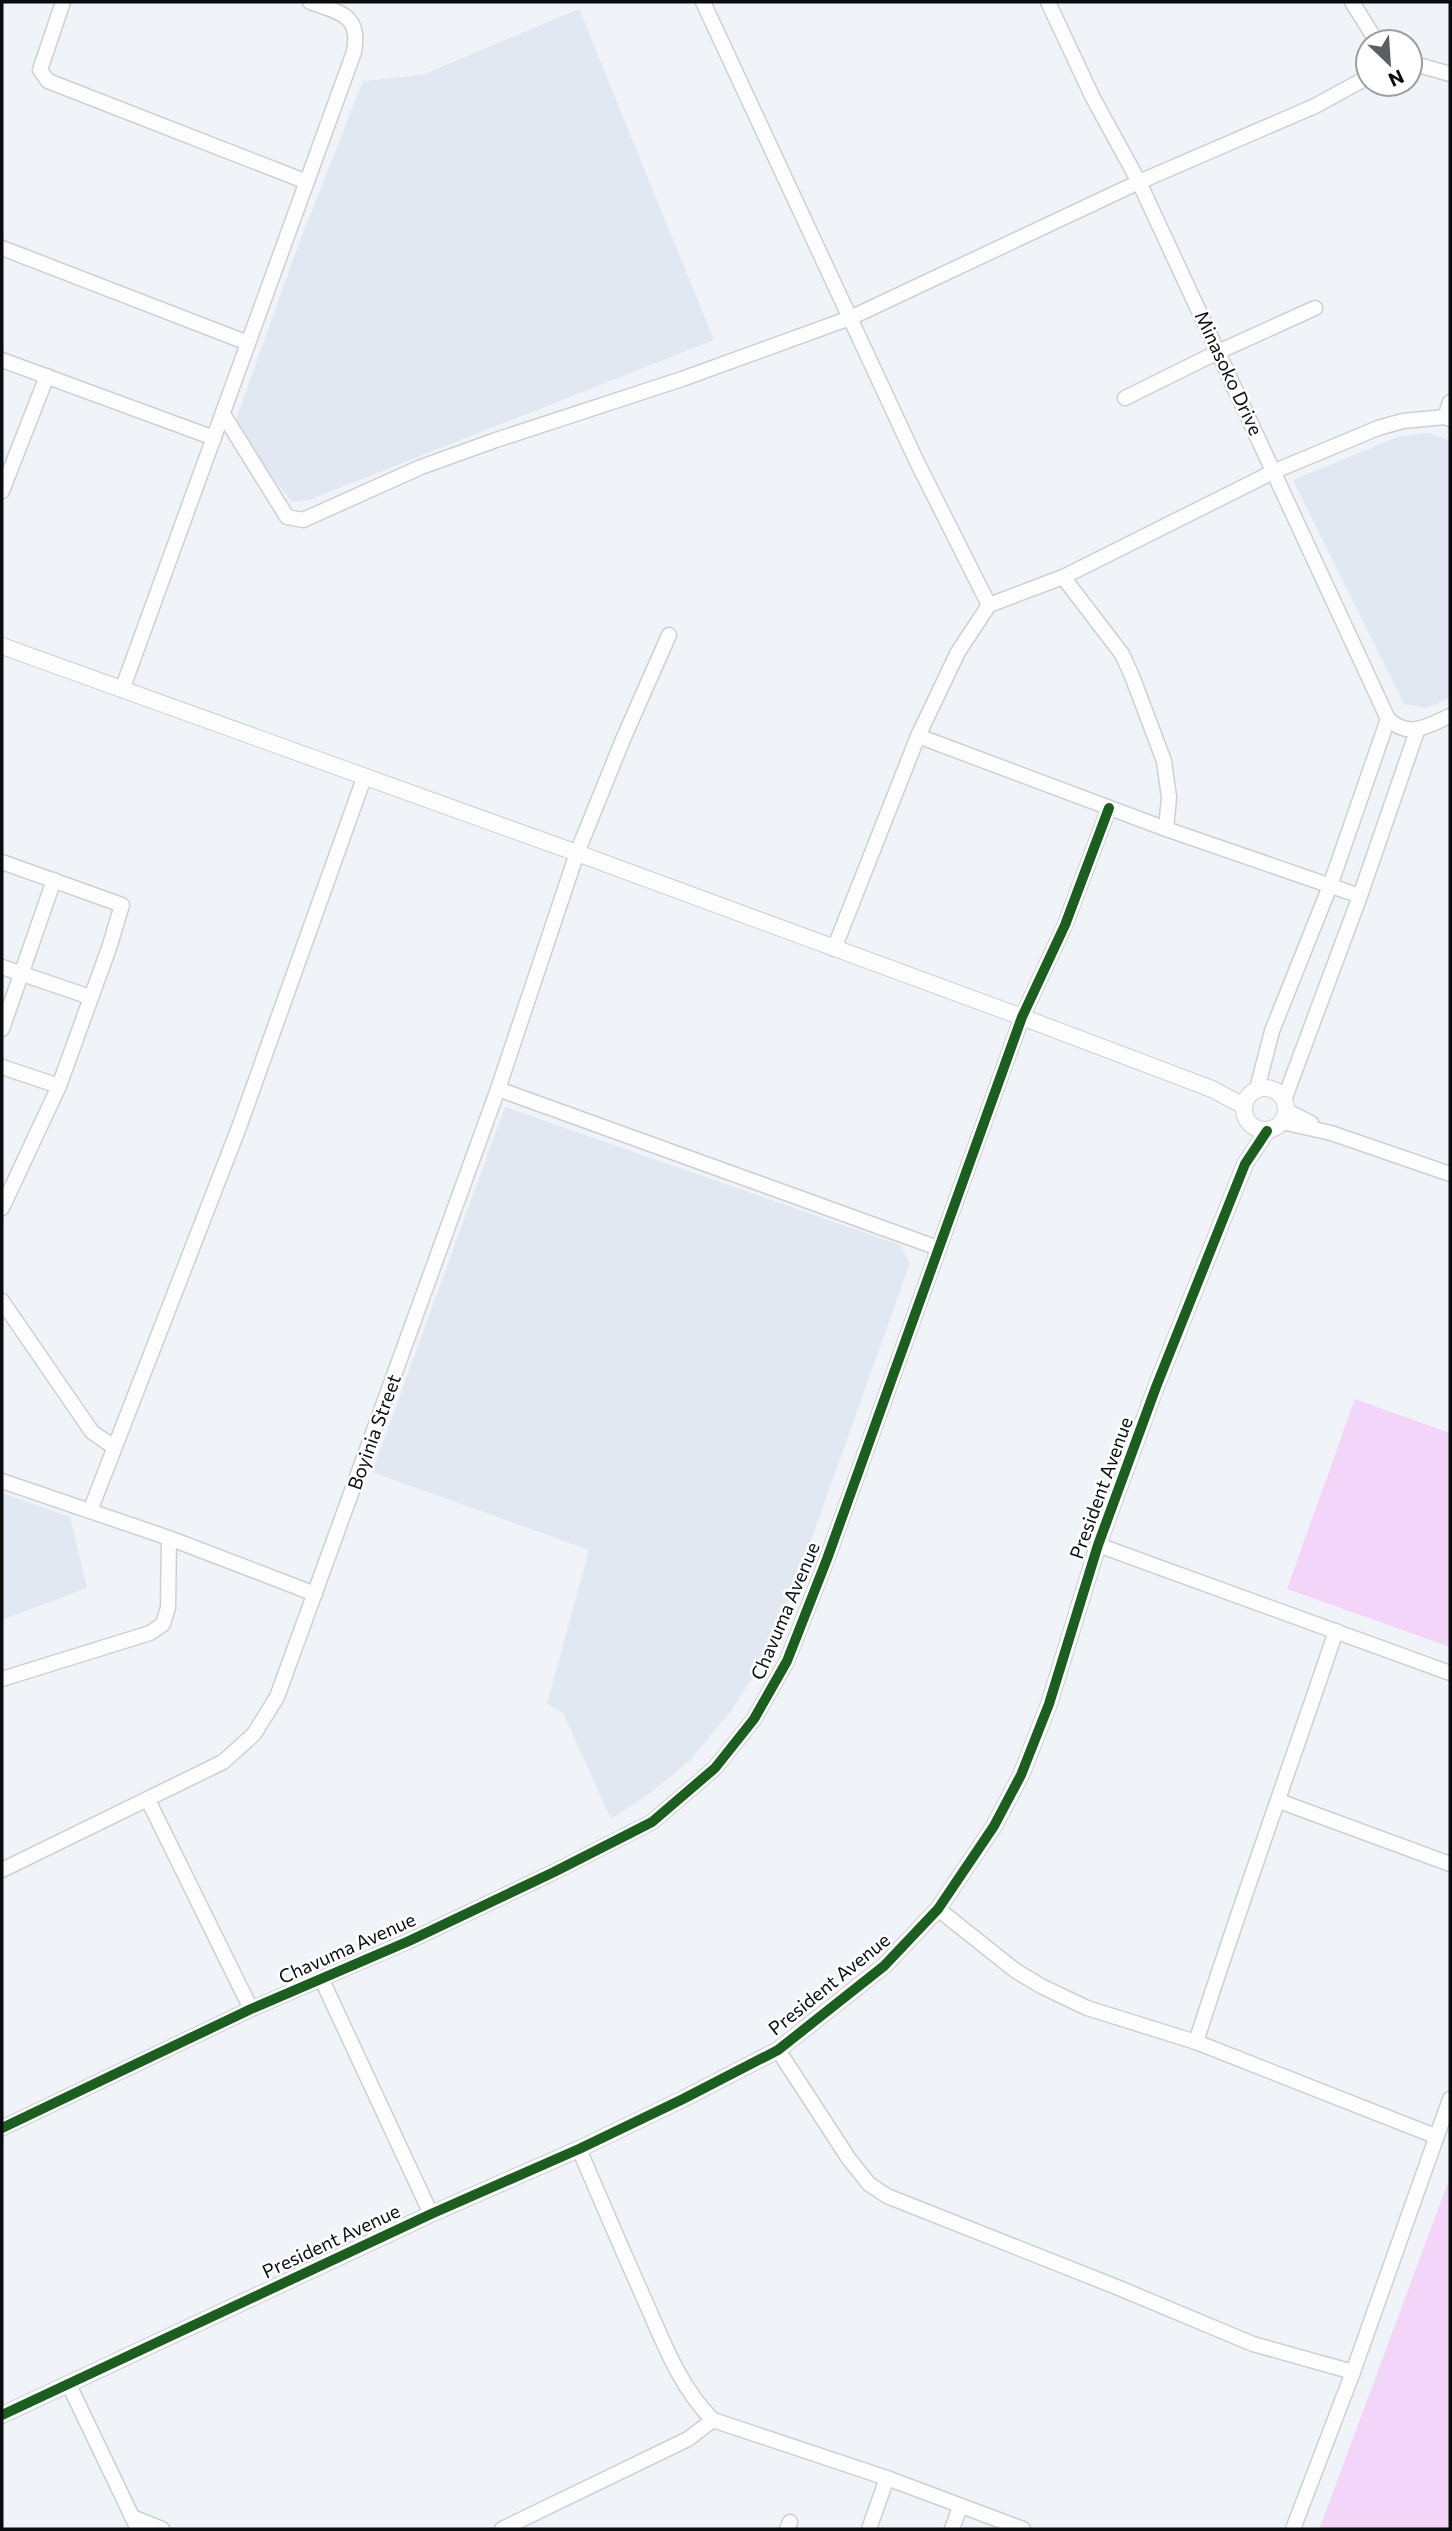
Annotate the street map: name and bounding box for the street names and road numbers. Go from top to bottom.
street label: Minasoko Drive [1191,307,1268,439]
street label: Boyinia Street [342,1371,405,1493]
street label: President Avenue [1064,1414,1137,1562]
street label: Chavuma Avenue [745,1538,824,1683]
street label: Chavuma Avenue [275,1907,419,1988]
street label: President Avenue [763,1928,894,2040]
street label: President Avenue [258,2199,403,2283]

